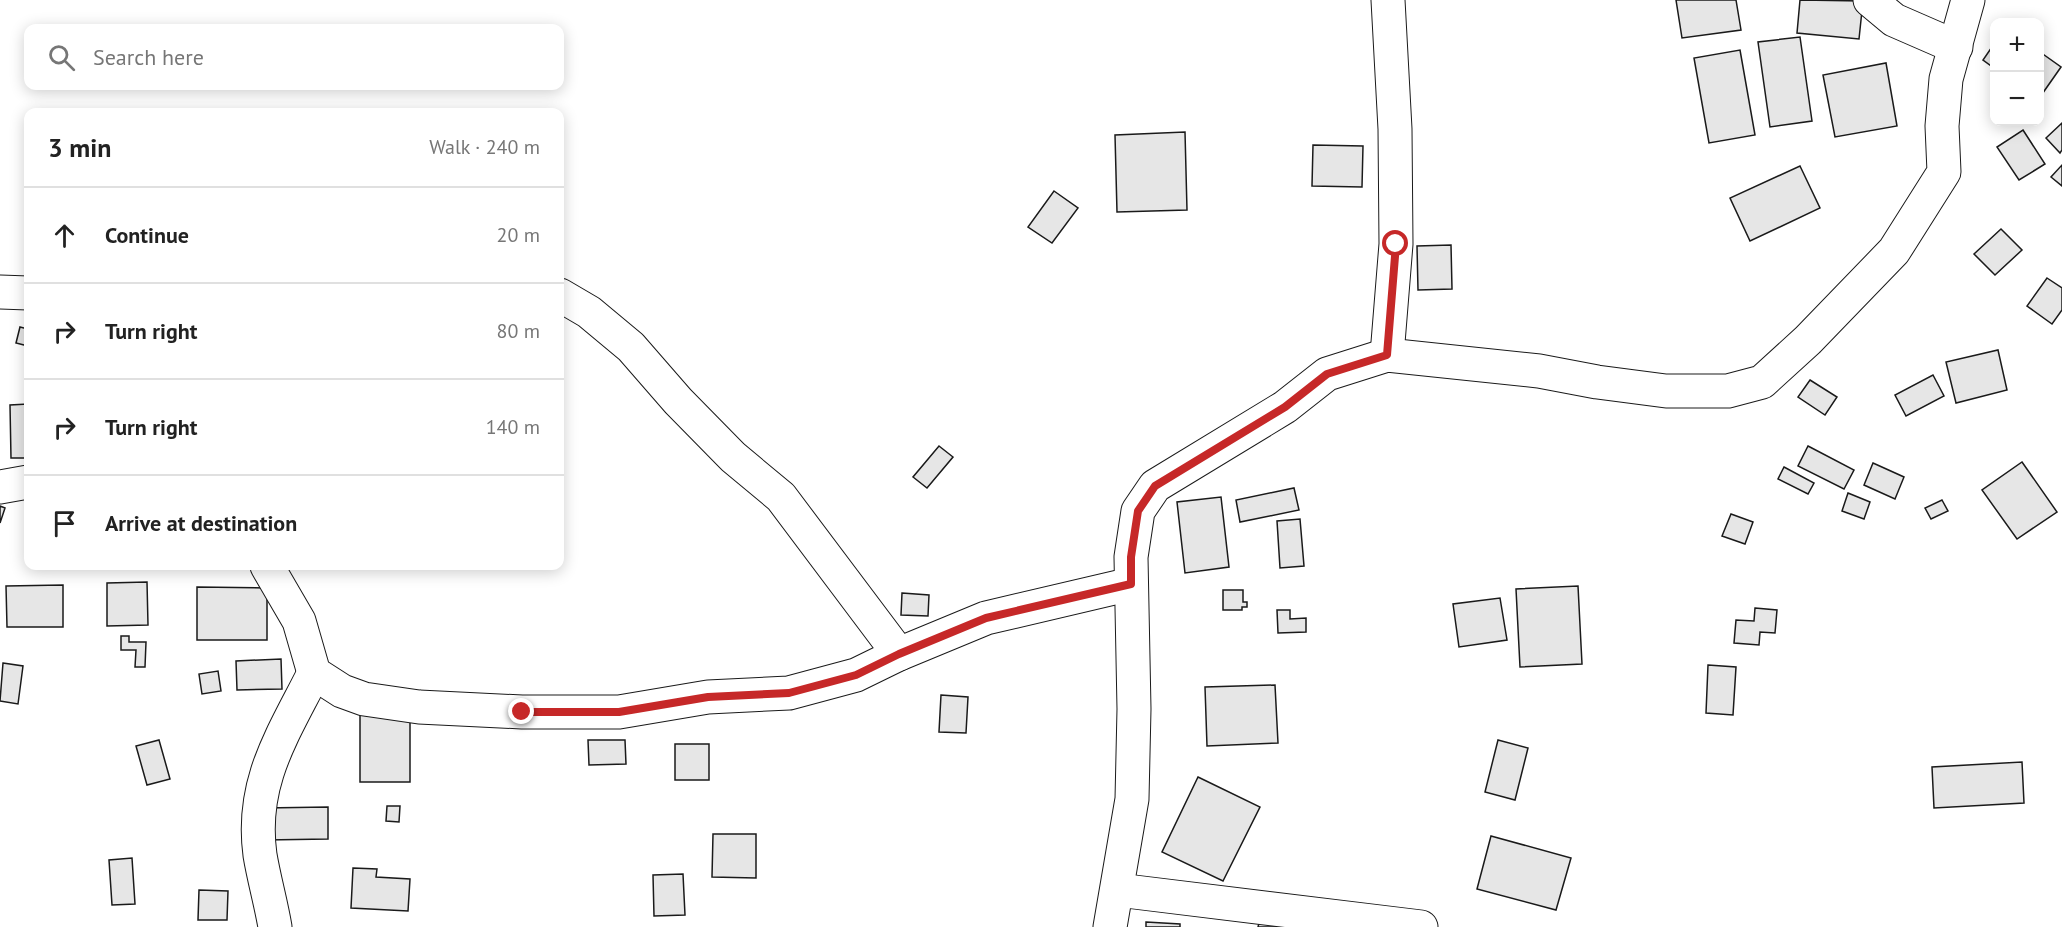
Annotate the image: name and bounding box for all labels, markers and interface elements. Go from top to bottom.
map controls [1990,18,2044,126]
button: + [1990,18,2044,72]
search box [24,24,564,90]
icon: search [45,41,78,74]
text: Search here [93,43,204,71]
button: − [1990,72,2044,126]
text: 3 min [48,131,111,164]
text: Walk · 240 m [429,134,540,160]
icon: ahead [48,219,81,252]
text: Continue [105,221,189,249]
text: 20 m [497,222,540,248]
route start [1382,230,1408,256]
icon: right [48,315,81,348]
text: Turn right [105,317,197,345]
text: 80 m [497,318,540,344]
icon: right [48,411,81,444]
text: Turn right [105,413,197,441]
text: 140 m [486,414,540,440]
icon: arrive [48,507,81,540]
text: Arrive at destination [105,509,297,537]
route end [508,698,534,724]

